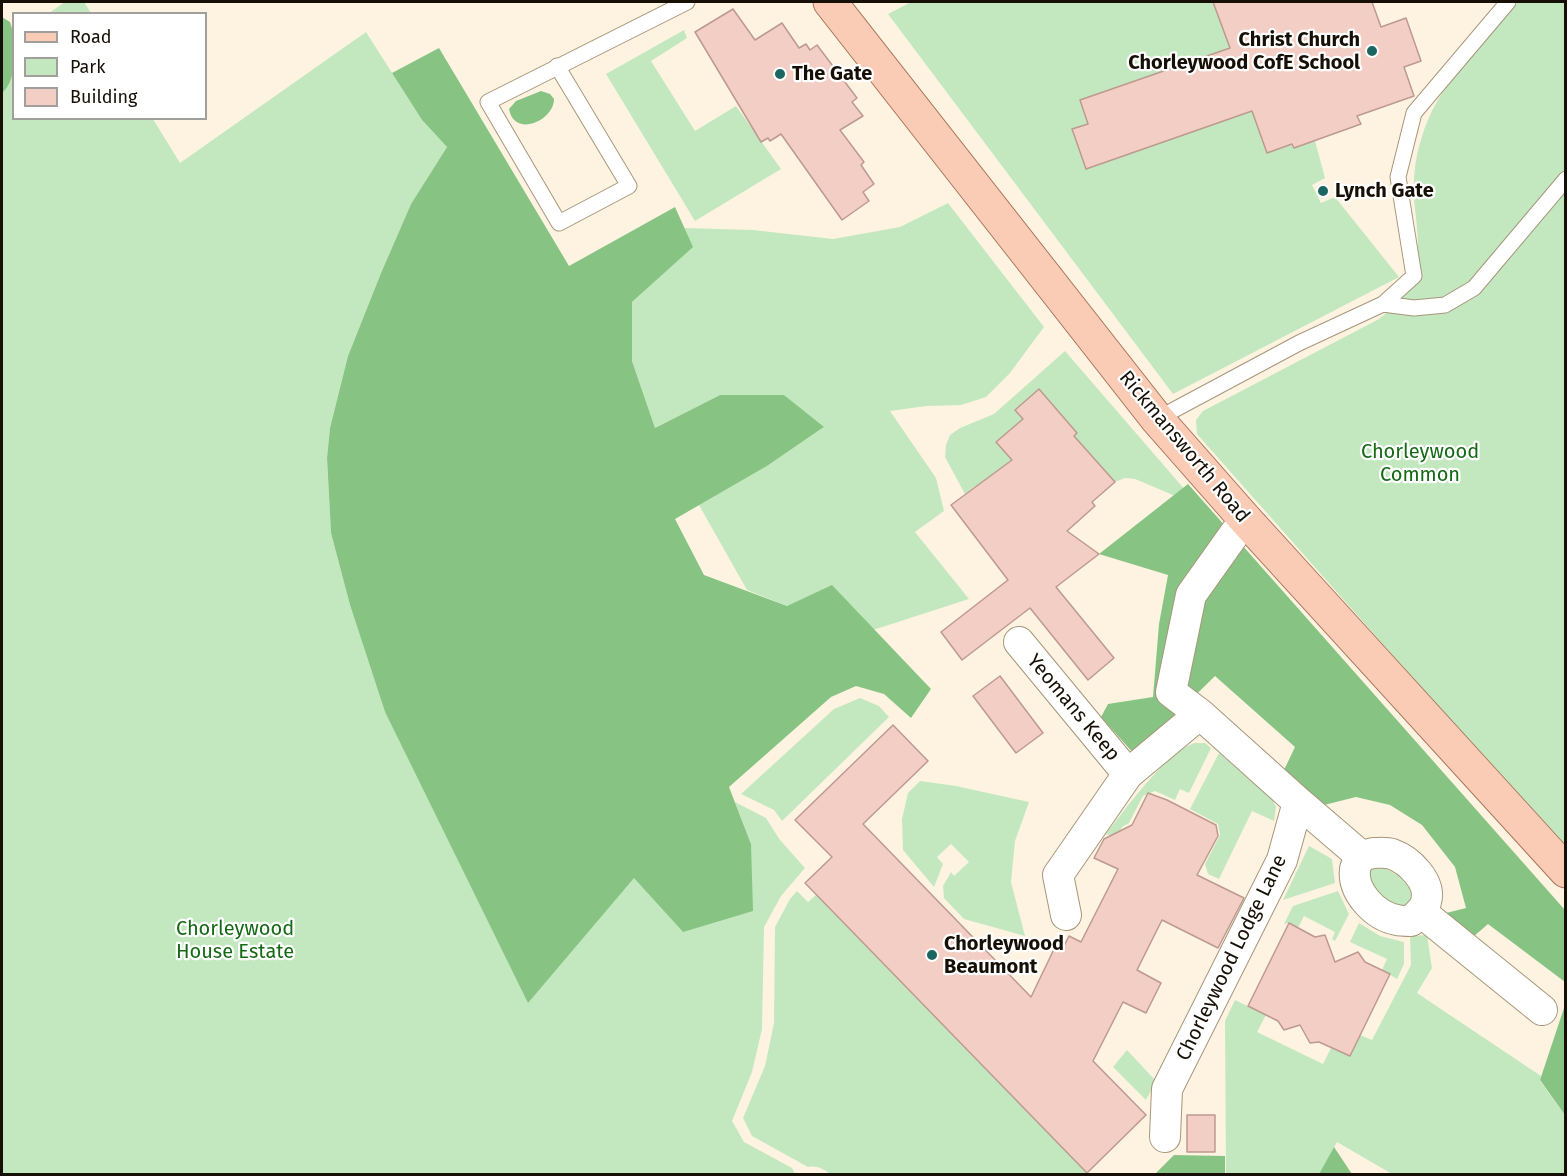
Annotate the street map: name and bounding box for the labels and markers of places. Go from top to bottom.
place label: Christ Church Chorleywood CofE School [1128,28,1360,75]
marker: Christ Church Chorleywood CofE School [1365,44,1379,58]
place label: The Gate [792,62,872,86]
marker: The Gate [773,67,787,81]
place label: Lynch Gate [1335,179,1434,203]
marker: Lynch Gate [1316,184,1330,198]
place label: Chorleywood Beaumont [944,932,1064,979]
marker: Chorleywood Beaumont [925,948,939,962]

